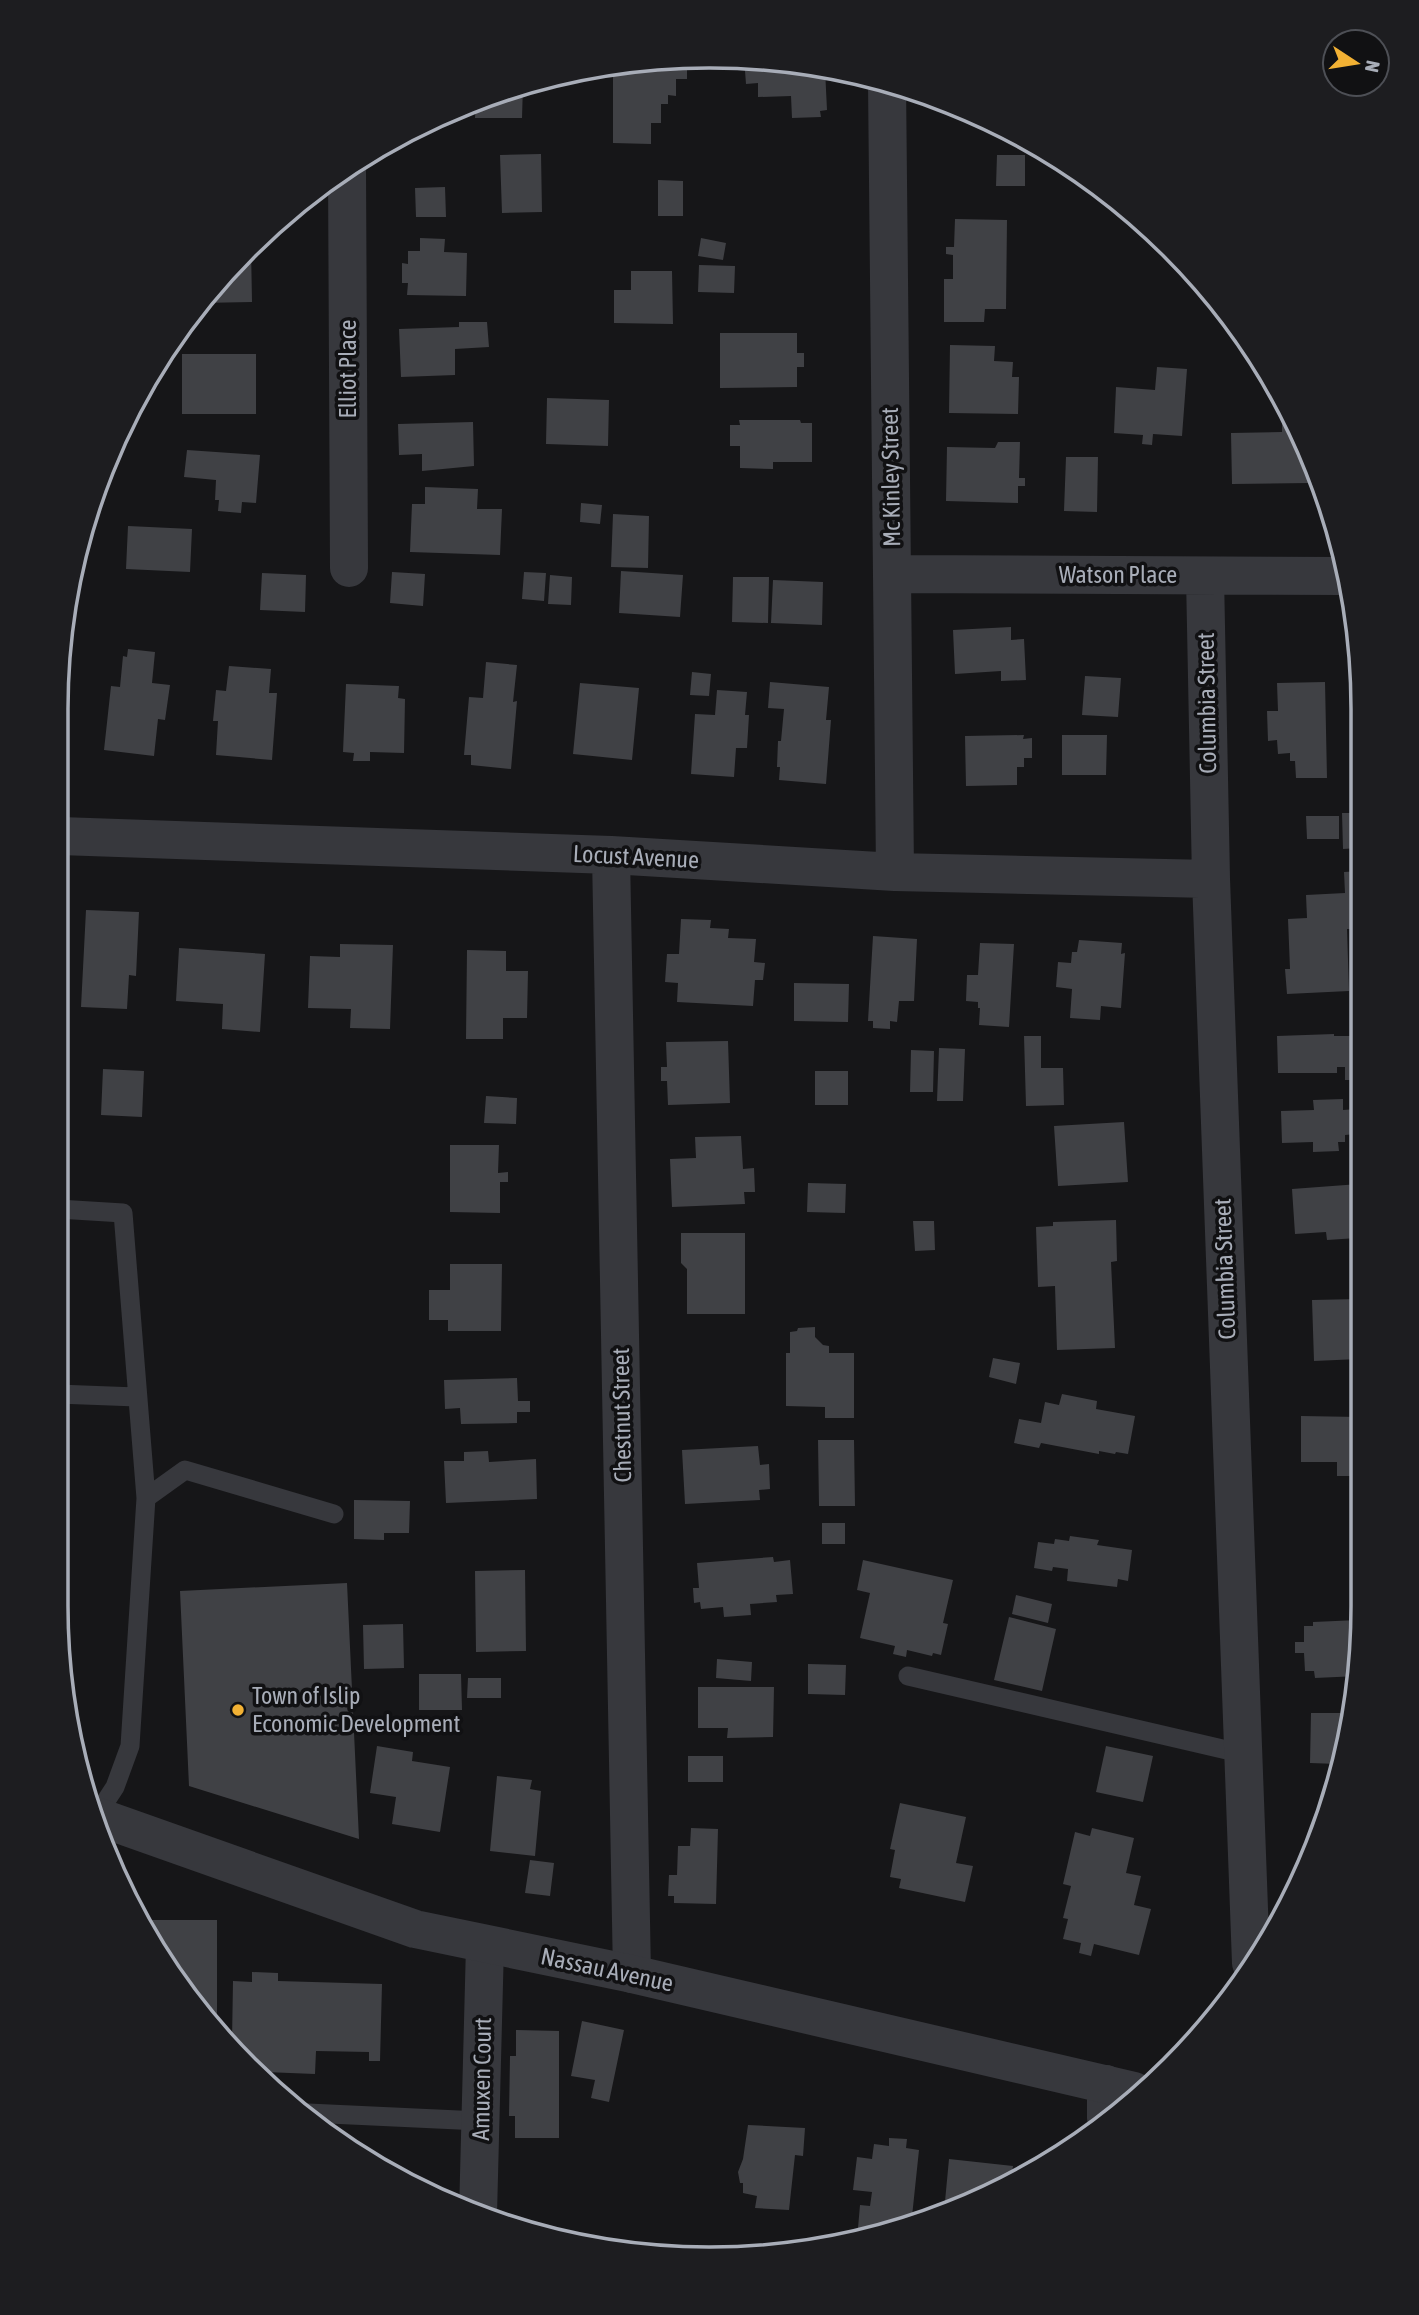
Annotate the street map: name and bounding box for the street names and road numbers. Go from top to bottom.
street label: Elliot Place [334,320,361,419]
street label: Mc Kinley Street [876,407,905,547]
street label: Watson Place [1059,561,1177,588]
street label: Columbia Street [1192,632,1221,774]
street label: Locust Avenue [572,840,700,873]
street label: Columbia Street [1209,1198,1240,1340]
street label: Chestnut Street [607,1347,636,1483]
street label: Nassau Avenue [538,1942,676,1997]
street label: Amuxen Court [467,2017,496,2141]

